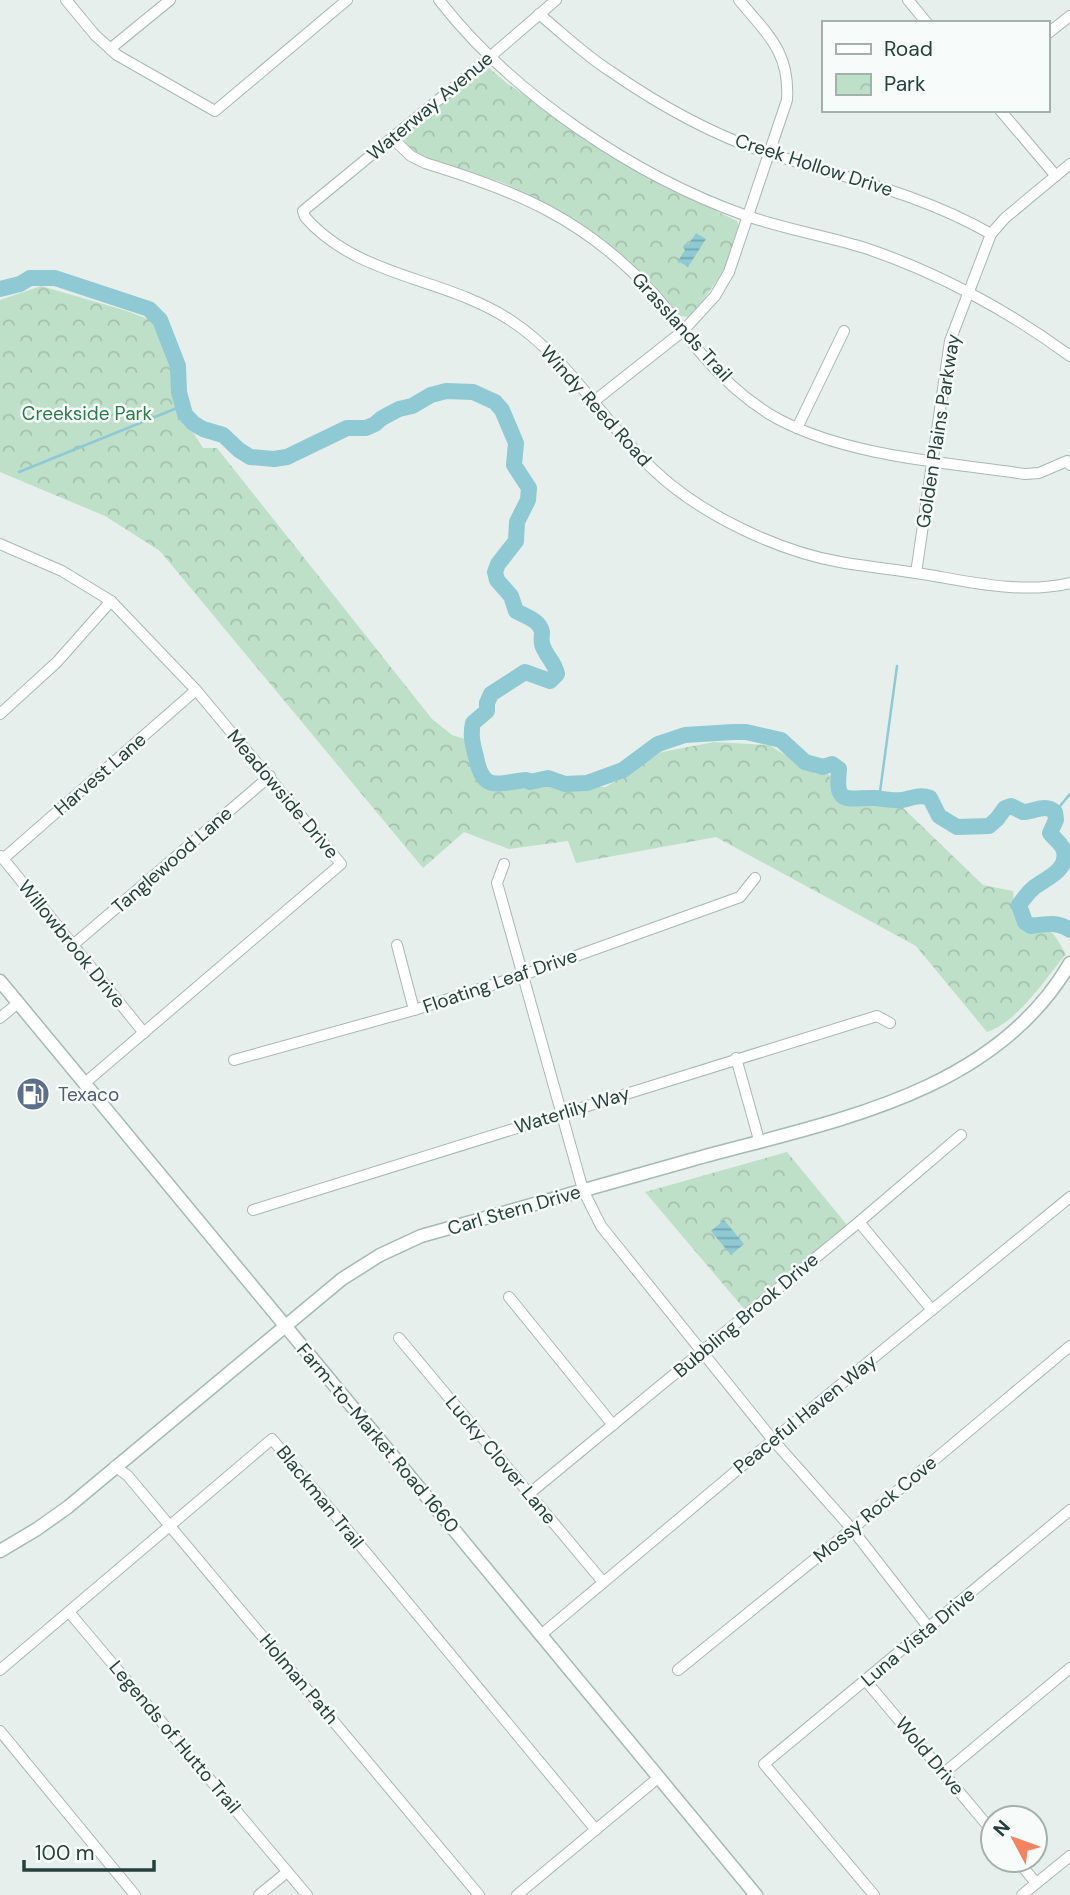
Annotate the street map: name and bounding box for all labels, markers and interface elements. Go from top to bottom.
legend [822,21,1049,112]
text: Road [884,35,933,63]
street label: Waterway Avenue [362,46,498,166]
text: Park [884,70,926,98]
street label: Creek Hollow Drive [732,128,896,202]
street label: Grasslands Trail [626,267,738,387]
street label: Golden Plains Parkway [910,332,966,530]
street label: Windy Reed Road [535,340,657,472]
park label: Creekside Park [22,401,153,426]
street label: Meadowside Drive [222,724,344,864]
street label: Harvest Lane [49,727,151,821]
street label: Tanglewood Lane [107,801,237,919]
street label: Willowbrook Drive [13,875,131,1013]
street label: Floating Leaf Drive [420,943,580,1019]
fuel station icon: Texaco [14,1075,52,1113]
street label: Waterlily Way [511,1080,633,1139]
place label: Texaco [58,1082,119,1107]
street label: Carl Stern Drive [445,1179,583,1241]
street label: Bubbling Brook Drive [668,1247,824,1383]
street label: Farm-to-Market Road 1660 [291,1338,465,1538]
street label: Peaceful Haven Way [728,1348,882,1479]
street label: Lucky Clover Lane [440,1391,562,1529]
street label: Blackman Trail [271,1440,369,1554]
street label: Mossy Rock Cove [808,1450,942,1568]
street label: Luna Vista Drive [856,1582,980,1692]
street label: Holman Path [254,1629,344,1729]
street label: Legends of Hutto Trail [104,1655,246,1819]
street label: Wold Drive [890,1712,970,1800]
north arrow [979,1804,1049,1874]
text: N [988,1815,1016,1842]
scale bar [24,1828,154,1872]
text: 100 m [35,1839,95,1867]

